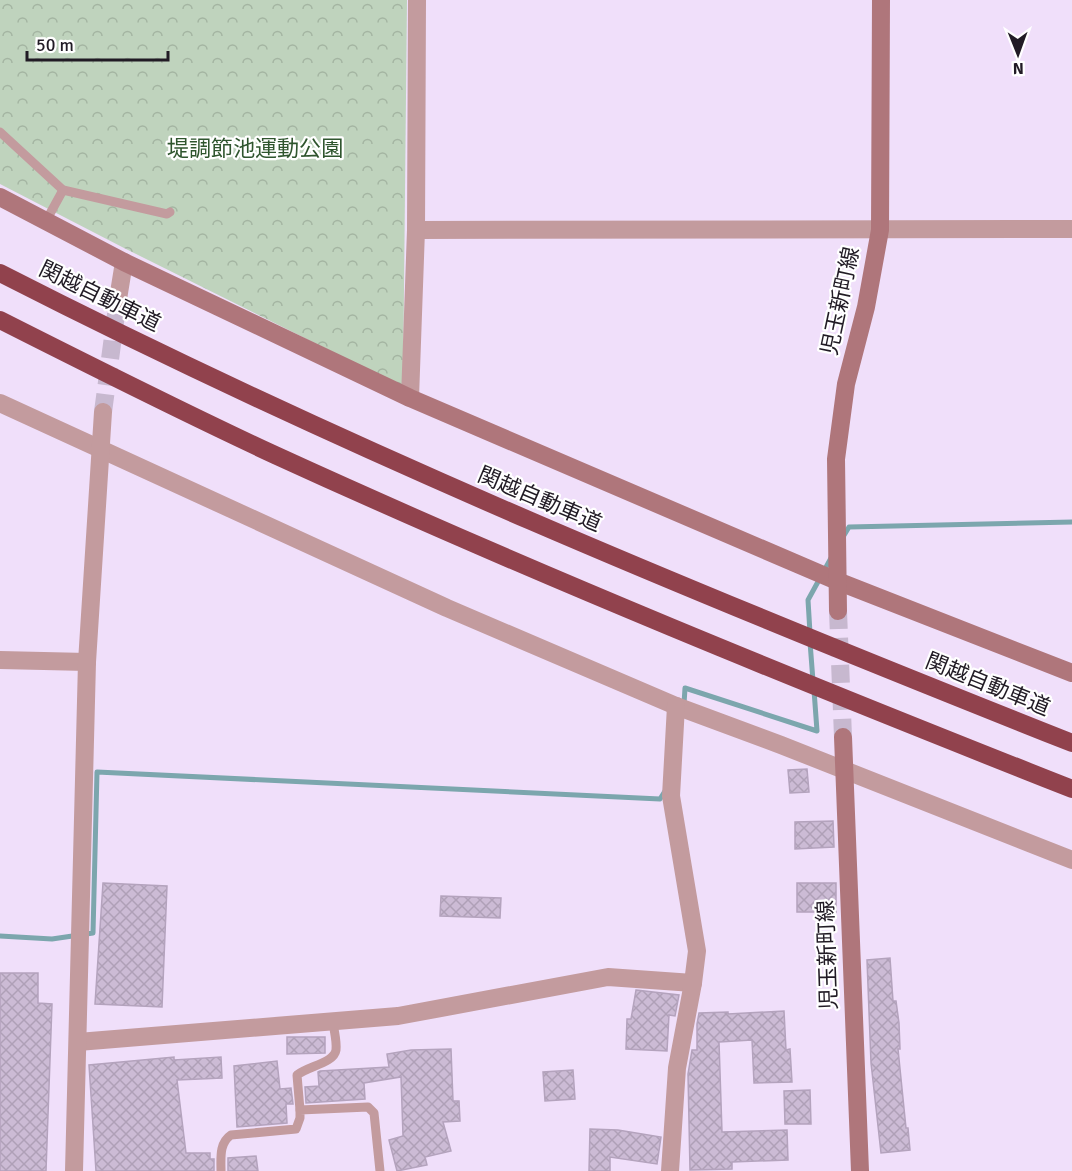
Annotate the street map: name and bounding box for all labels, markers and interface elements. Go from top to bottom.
scale bar [27,24,168,62]
north arrow [988,24,1048,84]
text: 50 m [36,34,74,56]
text: N [1013,58,1024,78]
park label: 堤調節池運動公園 [167,135,343,162]
street label: 児玉新町線 [815,244,865,358]
street label: 関越自動車道 [35,255,165,337]
street label: 関越自動車道 [474,461,606,537]
street label: 関越自動車道 [922,647,1054,721]
street label: 児玉新町線 [812,900,842,1010]

